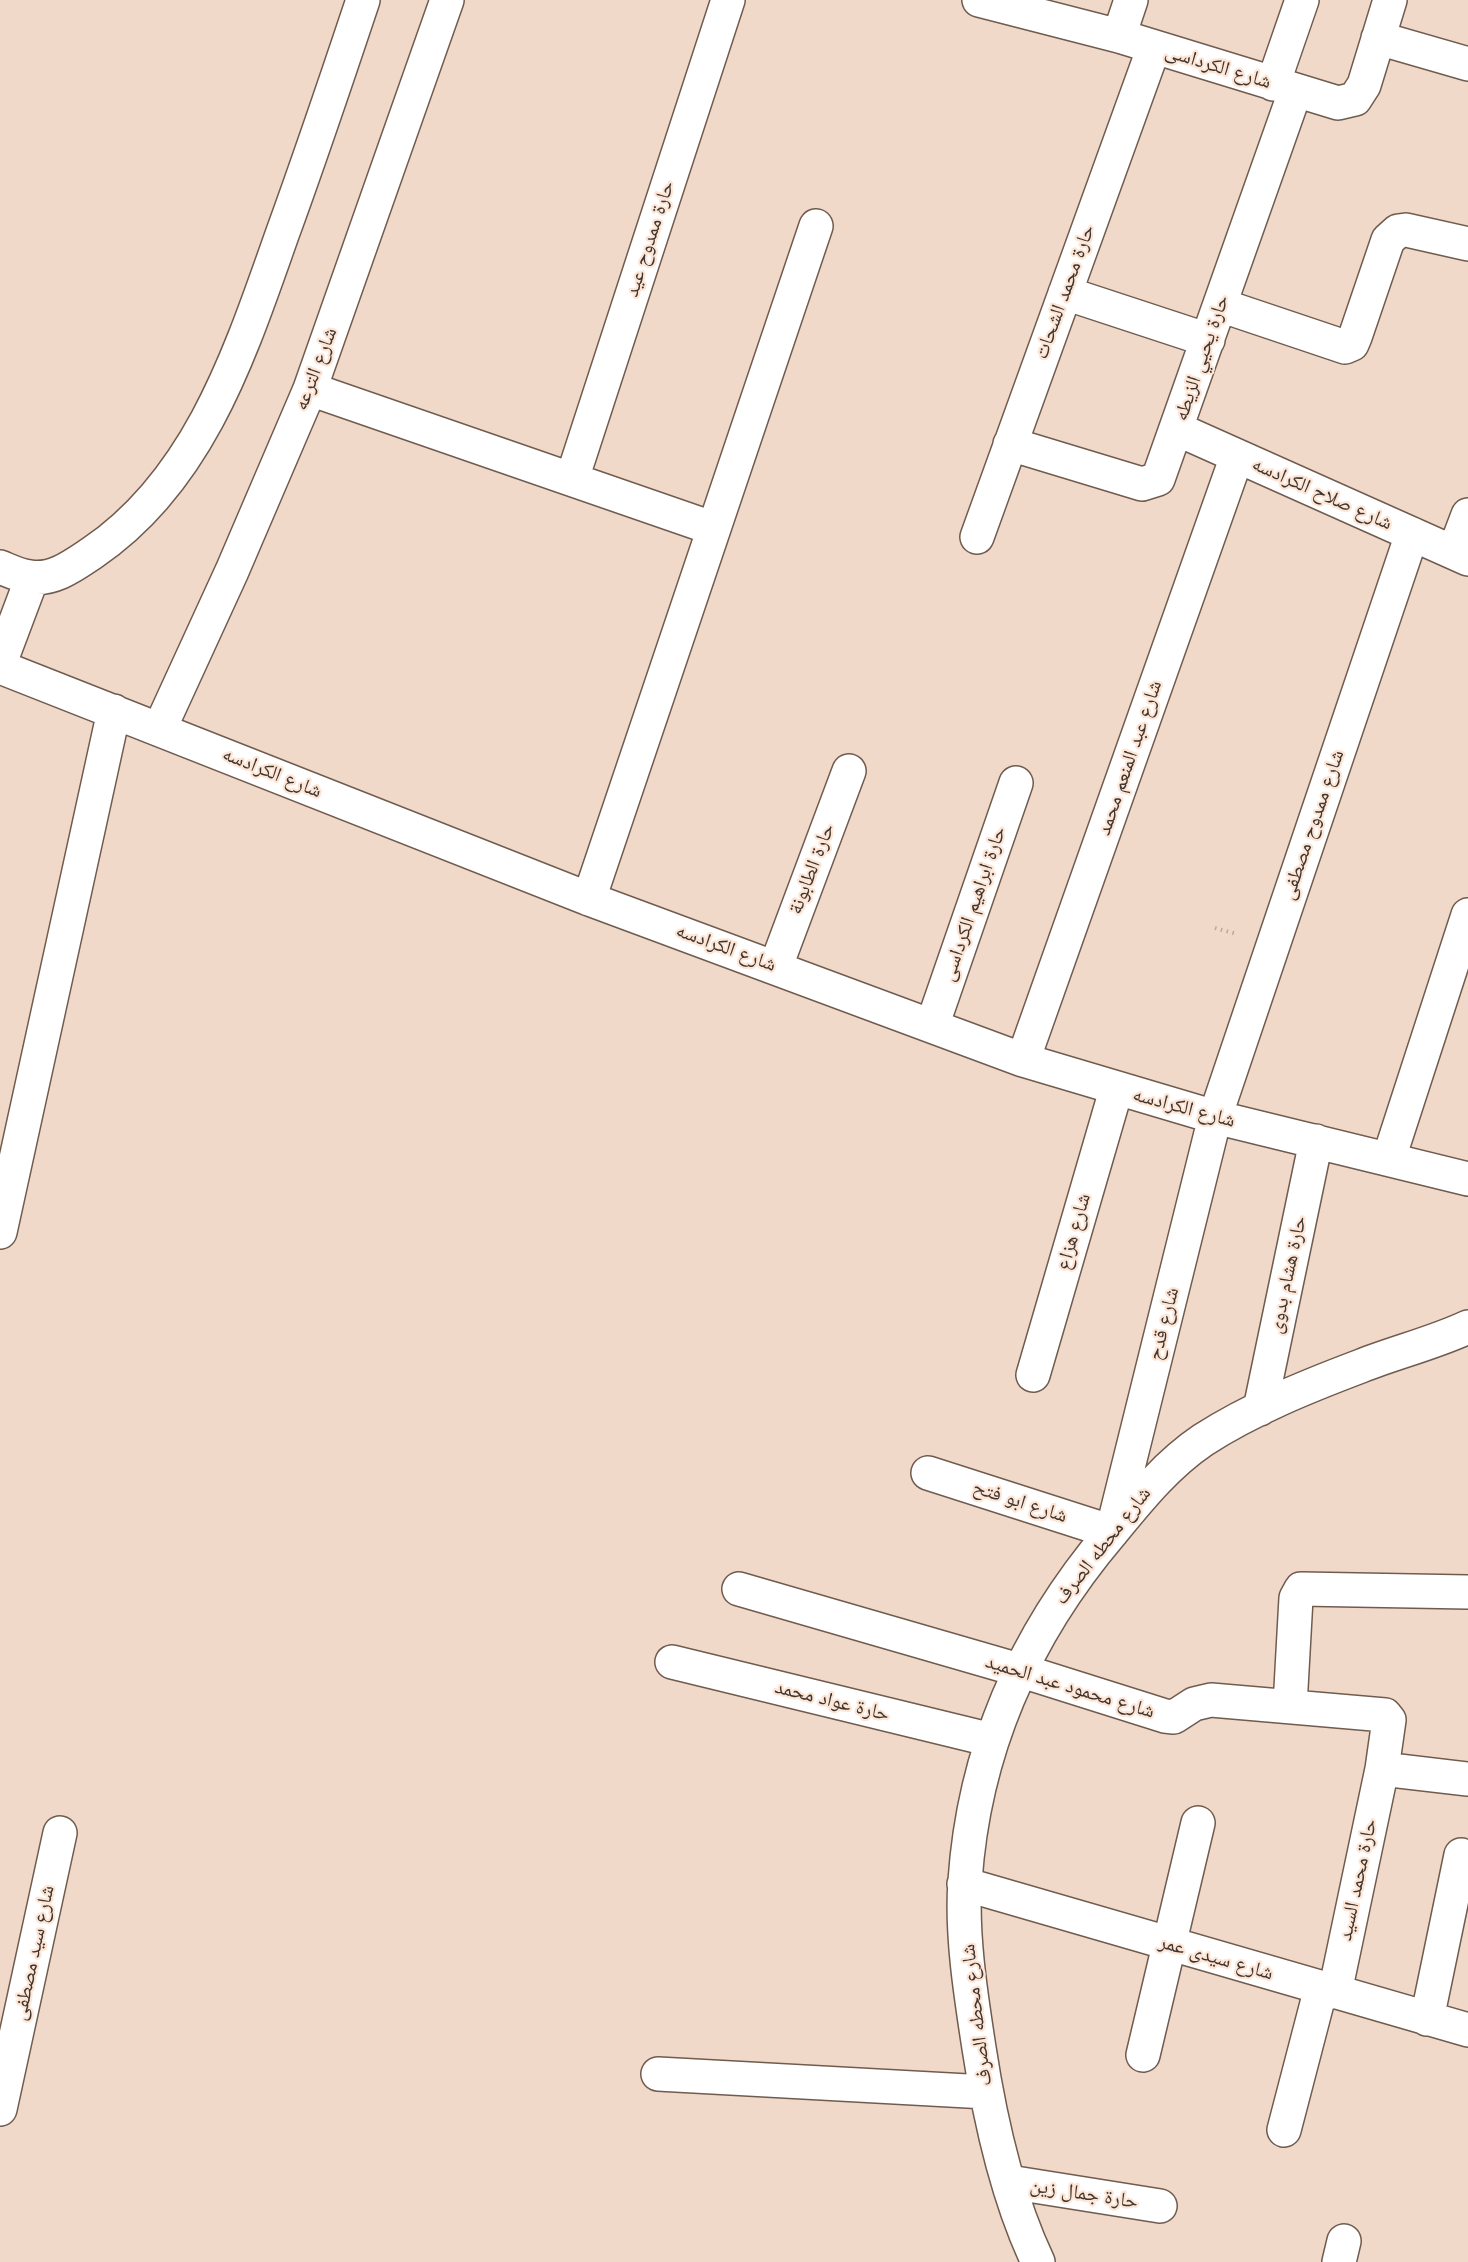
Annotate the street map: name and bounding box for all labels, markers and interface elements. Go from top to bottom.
street label: شارع الكرداسى [1162,39,1274,95]
street label: حارة ممدوح عيد [620,178,680,300]
street label: حارة محمد الشحات [1030,222,1100,362]
street label: حارة يحيي الزيطه [1169,292,1235,424]
street label: شارع الترعه [289,324,343,414]
street label: شارع صلاح الكرادسه [1248,452,1396,536]
street label: شارع عبد المنعم محمد [1092,677,1168,839]
street label: شارع الكرادسه [219,742,325,804]
street label: شارع ممدوح مصطفى [1276,747,1350,903]
street label: حارة الطابونة [784,820,840,918]
street label: حارة ابراهيم الكرداسى [936,824,1012,984]
street label: شارع الكرادسه [673,919,779,977]
street label: شارع الكرادسه [1130,1083,1238,1133]
street label: شارع هزاع [1052,1191,1096,1273]
street label: حارة هشام بدوى [1264,1214,1312,1336]
street label: شارع قدح [1143,1285,1185,1363]
street label: شارع ابو فتح [970,1475,1070,1529]
street label: شارع محطه الصرف [1050,1482,1156,1610]
street label: شارع محمود عبد الحميد [982,1650,1158,1724]
street label: حارة عواد محمد [772,1675,892,1727]
street label: حارة محمد السيد [1333,1817,1383,1943]
street label: شارع سيد مصطفى [8,1883,60,2023]
street label: شارع سيدى عمر [1156,1930,1276,1986]
street label: شارع محطه الصرف [956,1943,998,2087]
street label: حارة جمال زين [1028,2174,1140,2214]

